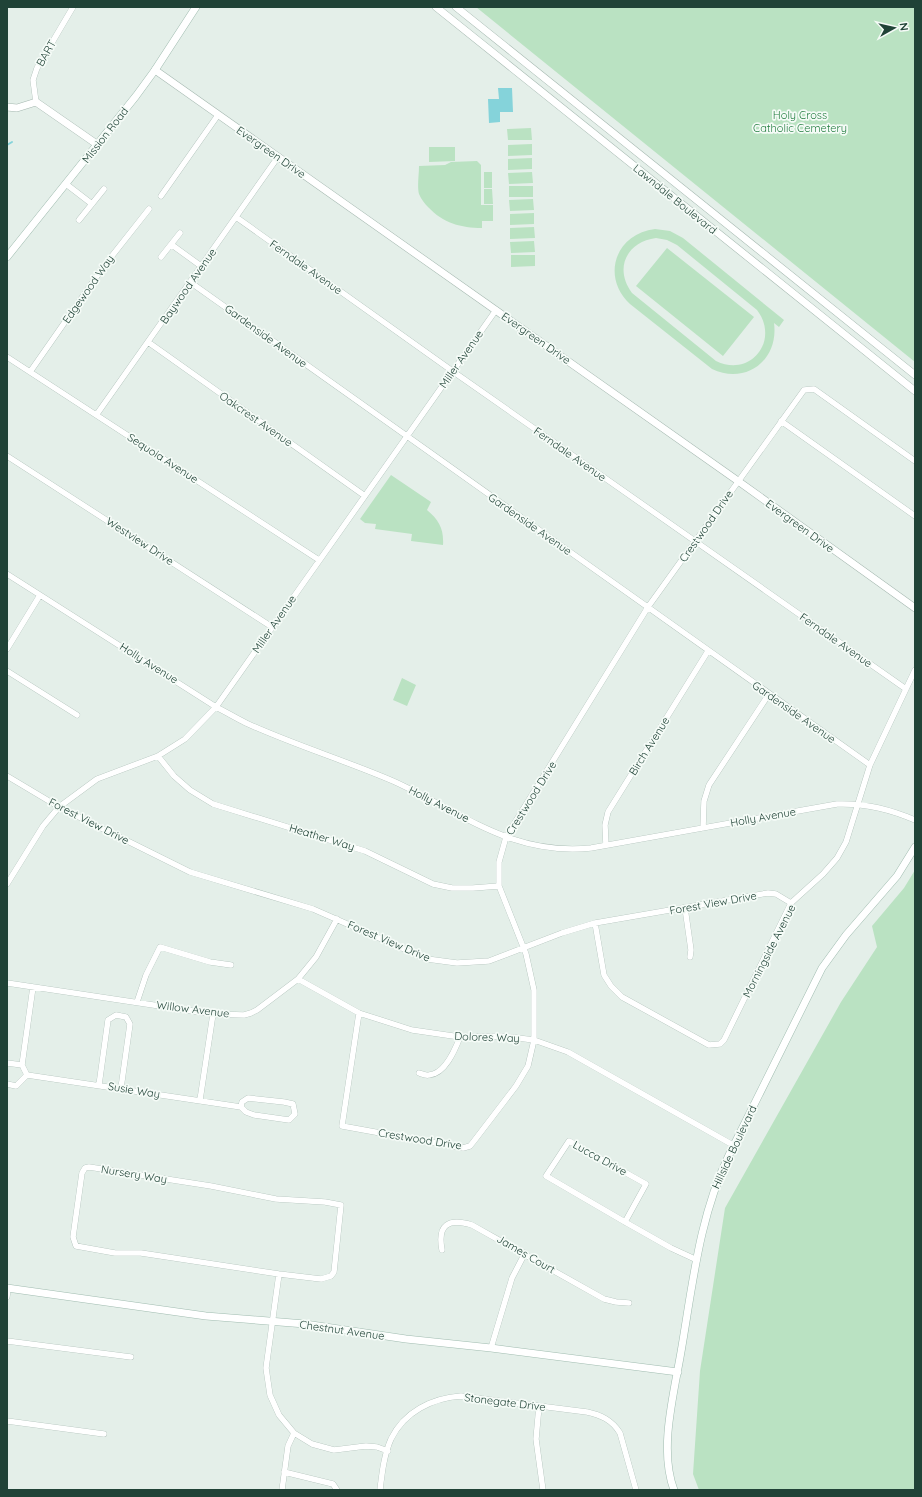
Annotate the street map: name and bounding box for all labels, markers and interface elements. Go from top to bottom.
north arrow [874,8,914,48]
text: N [896,22,911,32]
street label: BART [33,37,59,69]
street label: Mission Road [79,104,131,166]
park label: Holy Cross Catholic Cemetery [753,108,847,135]
street label: Evergreen Drive [234,123,308,181]
street label: Lawndale Boulevard [630,161,720,237]
street label: Ferndale Avenue [267,237,345,297]
street label: Baywood Avenue [157,246,219,326]
street label: Edgewood Way [59,252,117,326]
street label: Gardenside Avenue [222,301,310,371]
street label: Evergreen Drive [499,309,573,367]
street label: Miller Avenue [436,327,486,391]
street label: Oakcrest Avenue [217,389,295,449]
street label: Ferndale Avenue [531,424,609,484]
street label: Sequoia Avenue [125,430,201,486]
street label: Crestwood Drive [676,487,736,565]
street label: Gardenside Avenue [486,490,574,558]
street label: Evergreen Drive [763,496,837,556]
street label: Westview Drive [104,514,176,568]
street label: Miller Avenue [249,592,299,656]
street label: Ferndale Avenue [797,610,875,670]
street label: Holly Avenue [117,639,181,687]
street label: Gardenside Avenue [750,678,838,746]
street label: Birch Avenue [626,714,672,778]
street label: Crestwood Drive [503,758,559,838]
street label: Holly Avenue [406,783,472,825]
street label: Forest View Drive [46,795,132,847]
street label: Holly Avenue [729,804,797,830]
street label: Heather Way [288,820,356,854]
street label: Forest View Drive [668,888,758,918]
street label: Morningside Avenue [739,902,799,1000]
street label: Forest View Drive [346,917,432,965]
street label: Willow Avenue [156,998,230,1020]
street label: Dolores Way [454,1029,520,1045]
street label: Susie Way [107,1079,161,1101]
street label: Hillside Boulevard [709,1103,759,1191]
street label: Crestwood Drive [377,1125,463,1153]
street label: Lucca Drive [571,1137,629,1179]
street label: Nursery Way [100,1162,168,1186]
street label: James Court [494,1232,558,1277]
street label: Chestnut Avenue [299,1317,385,1343]
street label: Stonegate Drive [464,1390,546,1414]

